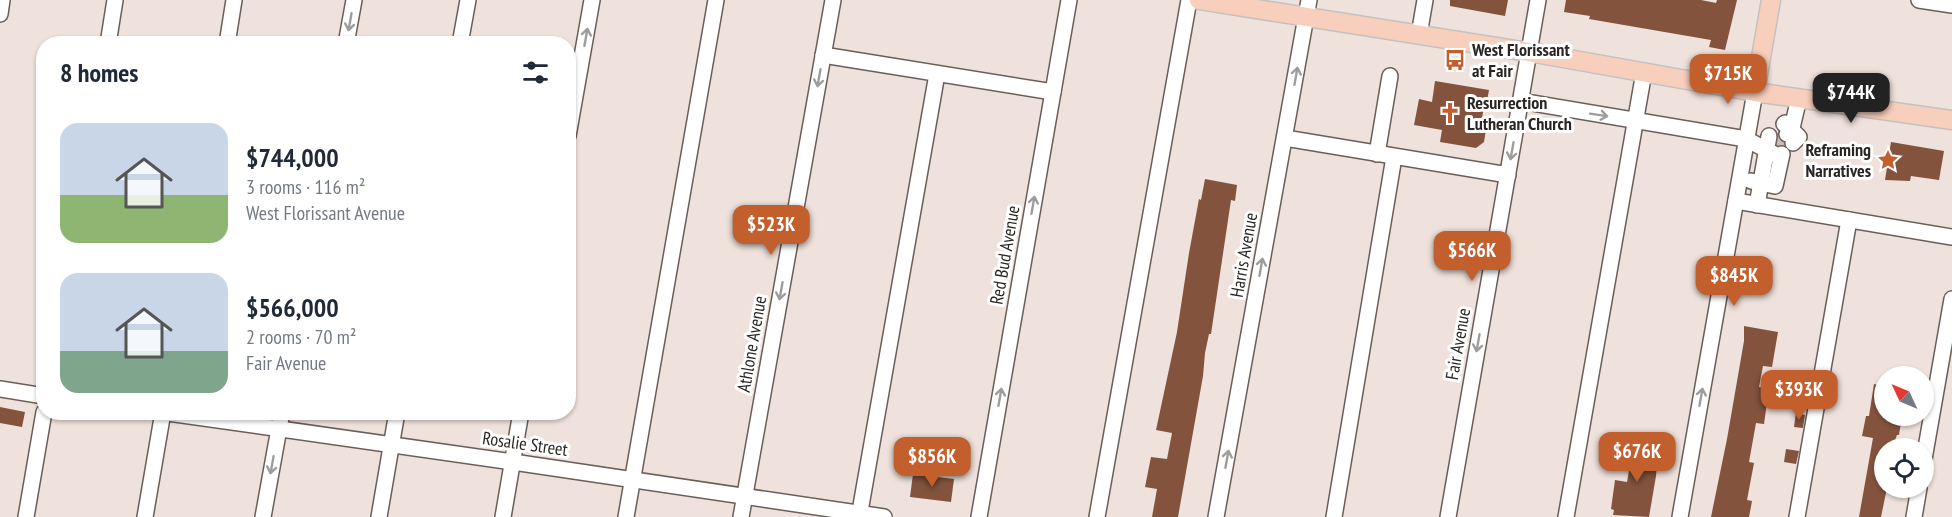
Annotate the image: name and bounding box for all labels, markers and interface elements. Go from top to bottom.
one-way arrow [344,11,355,31]
one-way arrow [580,28,591,48]
place label: West Florissant at Fair [1471,38,1570,82]
bus stop icon: West Florissant at Fair [1443,48,1467,72]
pin: $715K [1686,54,1770,105]
text: 8 homes [60,56,138,89]
icon: filters [519,56,552,89]
text: $715K [1704,60,1752,86]
one-way arrow [1291,66,1302,86]
one-way arrow [813,68,824,88]
pin: $744K [1809,73,1893,124]
text: $744K [1827,79,1875,105]
place label: Resurrection Lutheran Church [1467,91,1572,135]
church icon: Resurrection Lutheran Church [1438,101,1462,125]
one-way arrow [1588,109,1608,120]
place label: Reframing Narratives [1805,138,1871,182]
text: $744,000 [246,141,339,174]
one-way arrow [1506,141,1517,161]
icon: home [108,147,180,219]
place icon: Reframing Narratives [1876,148,1900,172]
text: 3 rooms · 116 m² [246,174,365,200]
one-way arrow [1028,196,1039,215]
text: West Florissant Avenue [246,200,405,226]
street label: Red Bud Avenue [985,204,1025,306]
pin: $523K [729,205,813,256]
text: $523K [747,211,795,237]
street label: Harris Avenue [1225,211,1262,299]
pin: $566K [1430,231,1514,282]
text: $566K [1448,237,1496,263]
pin: $845K [1692,256,1776,307]
one-way arrow [1256,258,1267,278]
text: $845K [1710,262,1758,288]
one-way arrow [775,281,786,300]
text: $566,000 [246,291,339,324]
street label: Athlone Avenue [732,294,771,394]
icon: home [108,297,180,369]
street label: Fair Avenue [1440,306,1475,382]
text: 2 rooms · 70 m² [246,324,356,350]
one-way arrow [1472,333,1483,353]
text: Fair Avenue [246,350,326,376]
north arrow [1874,366,1934,426]
map controls [1874,366,1934,498]
pin: $393K [1757,370,1841,421]
text: $393K [1775,376,1823,402]
one-way arrow [995,388,1006,408]
one-way arrow [1696,388,1707,408]
street label: Rosalie Street [481,426,569,461]
pin: $676K [1595,432,1679,483]
pin: $856K [890,437,974,488]
text: $676K [1613,438,1661,464]
button: locate [1874,438,1934,498]
text: $856K [908,443,956,469]
one-way arrow [1222,450,1233,470]
one-way arrow [266,454,277,474]

